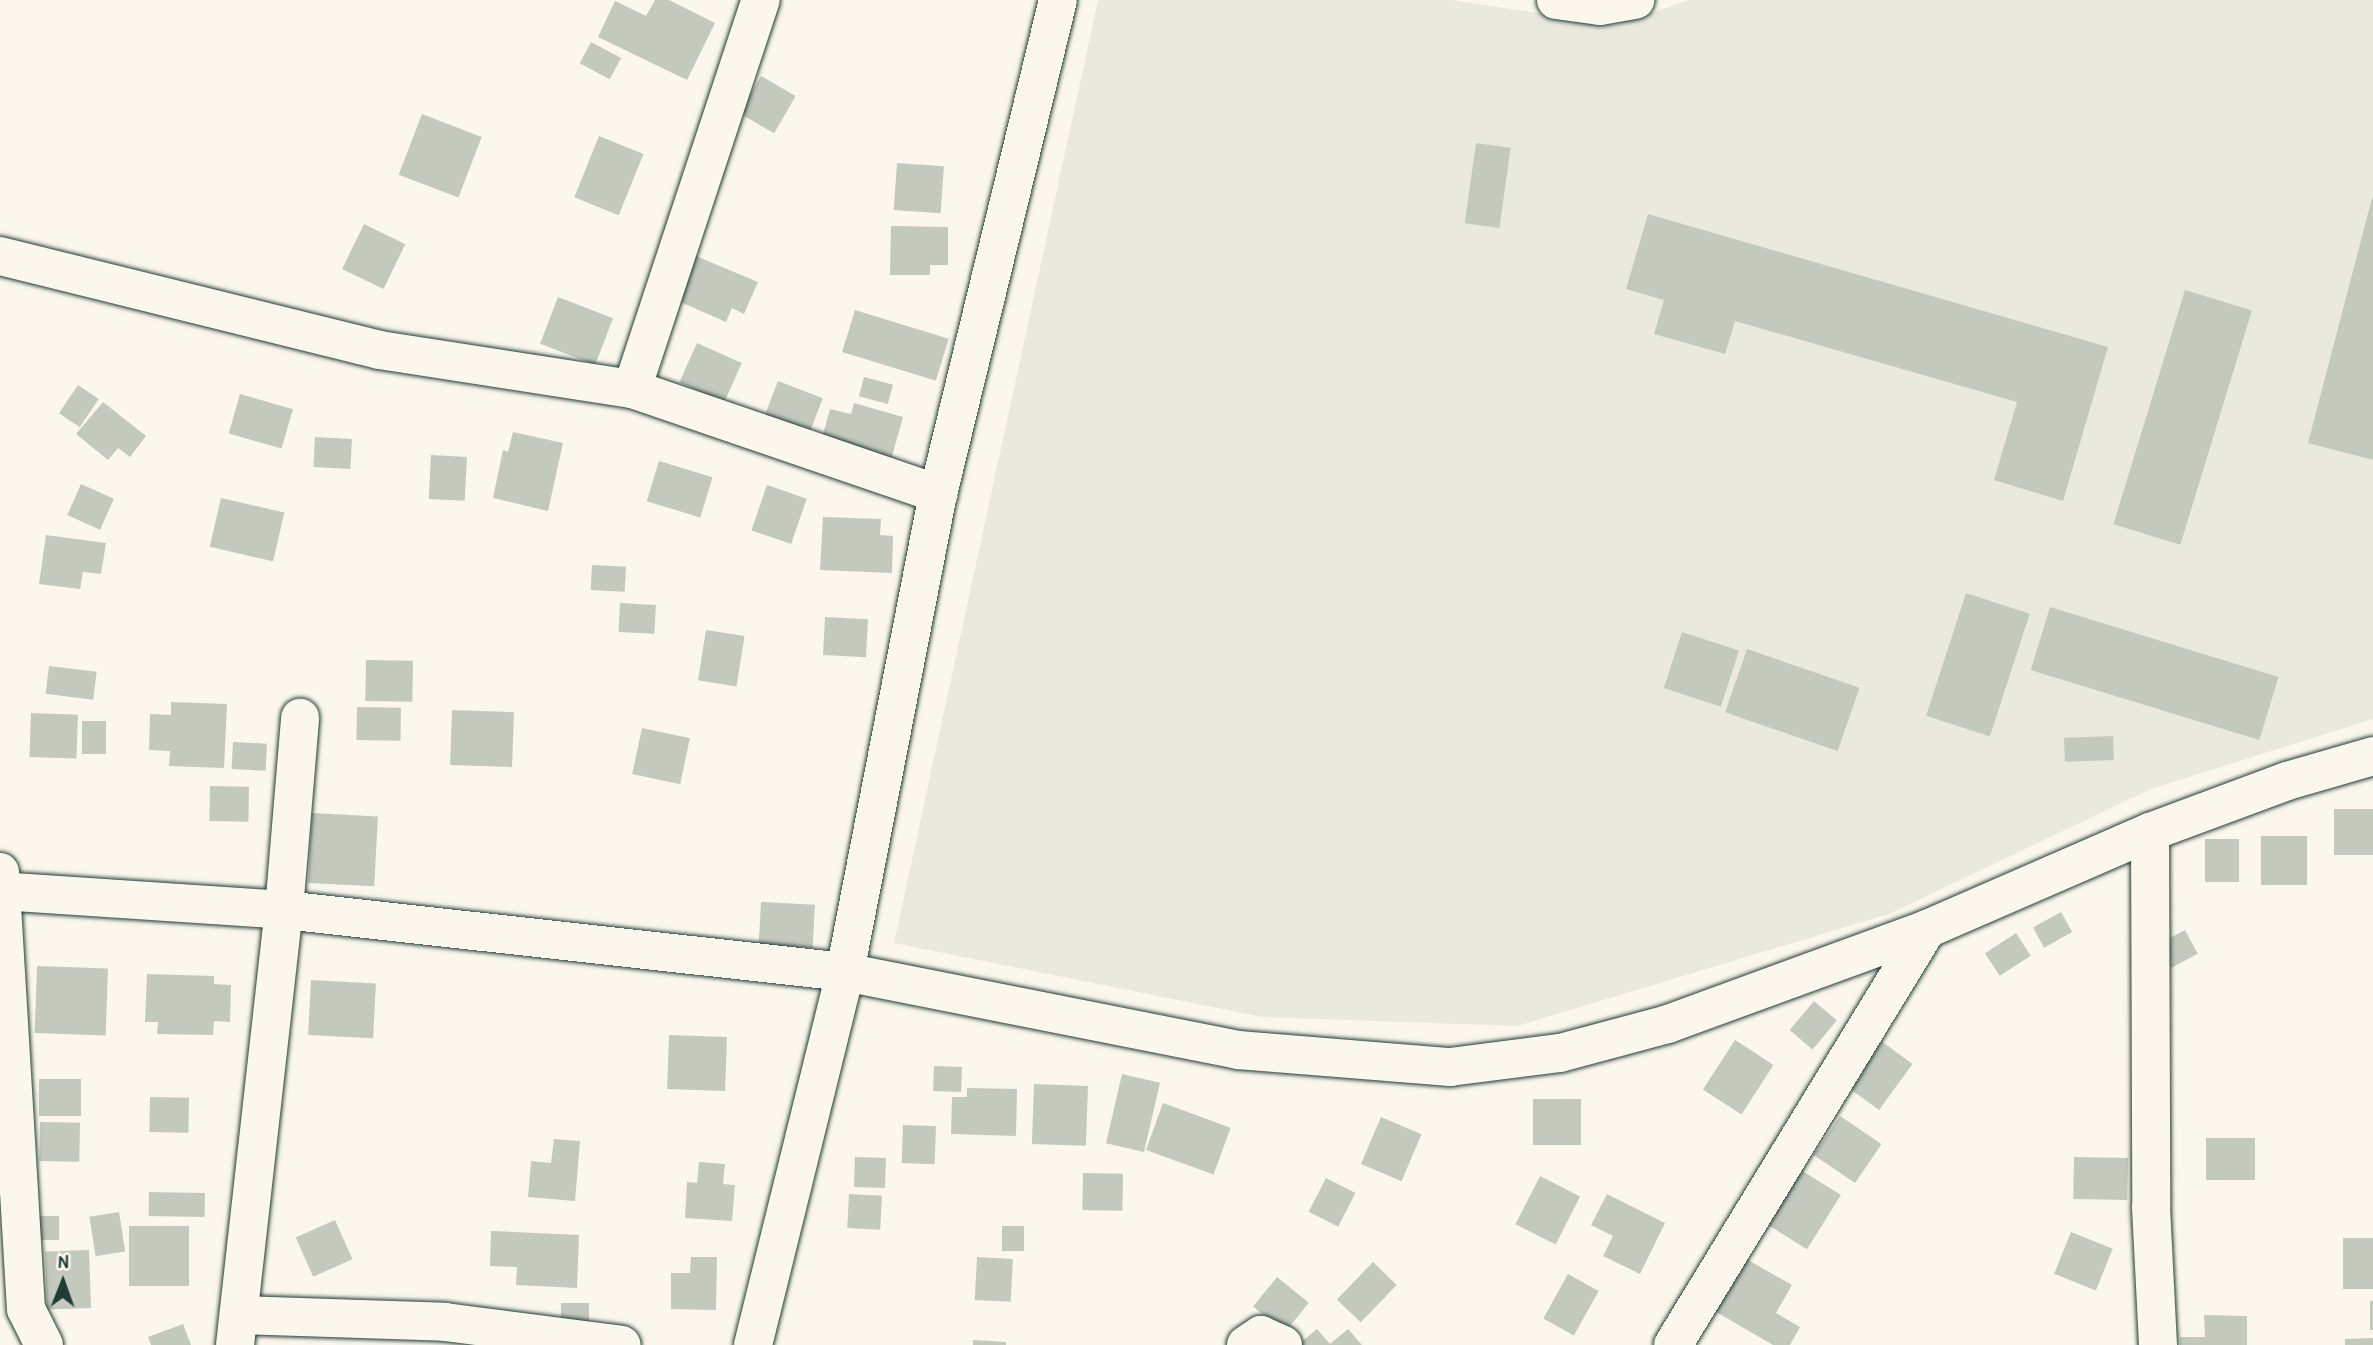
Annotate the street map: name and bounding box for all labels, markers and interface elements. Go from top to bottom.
north arrow [28,1247,98,1317]
text: N [58,1248,69,1274]

